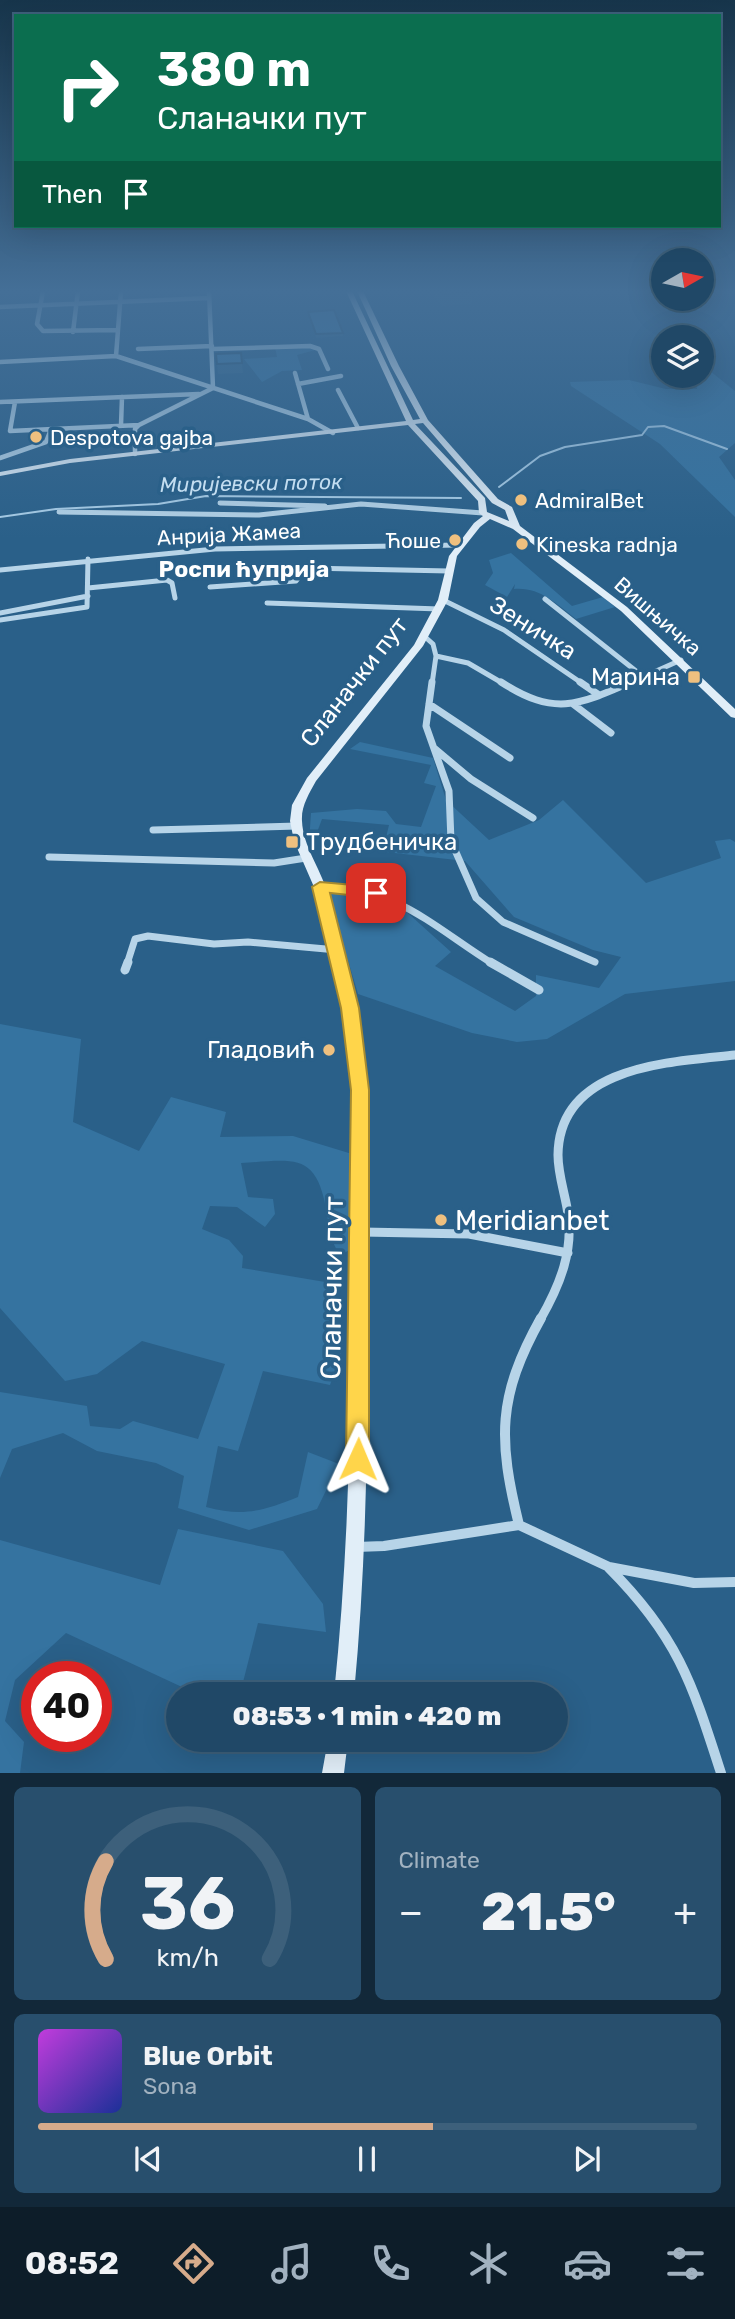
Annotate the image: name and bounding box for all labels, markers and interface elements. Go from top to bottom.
text: 380 m [157,40,311,98]
icon: right [42,42,133,133]
text: Сланачки пут [157,99,367,137]
icon: arrive [117,175,155,213]
text: Then [42,179,103,210]
north arrow [651,248,714,312]
map controls [651,248,714,388]
button: layers [651,325,714,388]
place label: Despotova gajba [50,425,213,450]
marker: Despotova gajba [28,429,44,445]
water label: Миријевски поток [160,469,343,497]
place label: AdmiralBet [535,488,644,513]
marker: AdmiralBet [513,492,529,508]
street label: Анрија Жамеа [156,518,302,550]
place label: Ћоше [385,528,441,553]
marker: Ћоше [447,532,463,548]
place label: Kineska radnja [536,532,678,557]
marker: Kineska radnja [514,536,530,552]
district label: Роспи ћуприја [159,555,329,583]
street label: Вишњичка [609,571,707,661]
street label: Зеничка [484,590,582,666]
street label: Сланачки пут [295,611,413,753]
place label: Марина [591,663,680,691]
marker: Марина [686,669,702,685]
place label: Трудбеничка [306,828,457,856]
marker: Трудбеничка [284,834,300,850]
pin [346,863,406,923]
icon: arrive [357,874,395,912]
place label: Гладовић [207,1036,315,1064]
marker: Гладовић [321,1042,337,1058]
street label: Сланачки пут [314,1196,350,1380]
place label: Meridianbet [455,1204,609,1237]
marker: Meridianbet [433,1212,449,1228]
position arrow [321,1422,395,1496]
speed limit sign: 40 [21,1661,112,1752]
text: 08:53 · 1 min · 420 m [233,1701,501,1732]
text: Climate [399,1846,480,1874]
text: 36 [140,1862,235,1948]
text: 21.5° [481,1881,616,1943]
text: − [399,1889,423,1935]
text: + [673,1889,697,1935]
text: km/h [156,1943,218,1972]
text: Blue Orbit [143,2041,273,2072]
text: Sona [143,2072,197,2100]
icon: previous [129,2140,167,2178]
icon: pause [348,2140,386,2178]
icon: next [568,2140,606,2178]
icon: directions [169,2239,218,2288]
icon: music [267,2239,316,2288]
icon: phone [366,2239,415,2288]
icon: climate [464,2239,513,2288]
icon: car [563,2239,612,2288]
icon: filters [661,2239,710,2288]
text: 08:52 [25,2244,119,2282]

